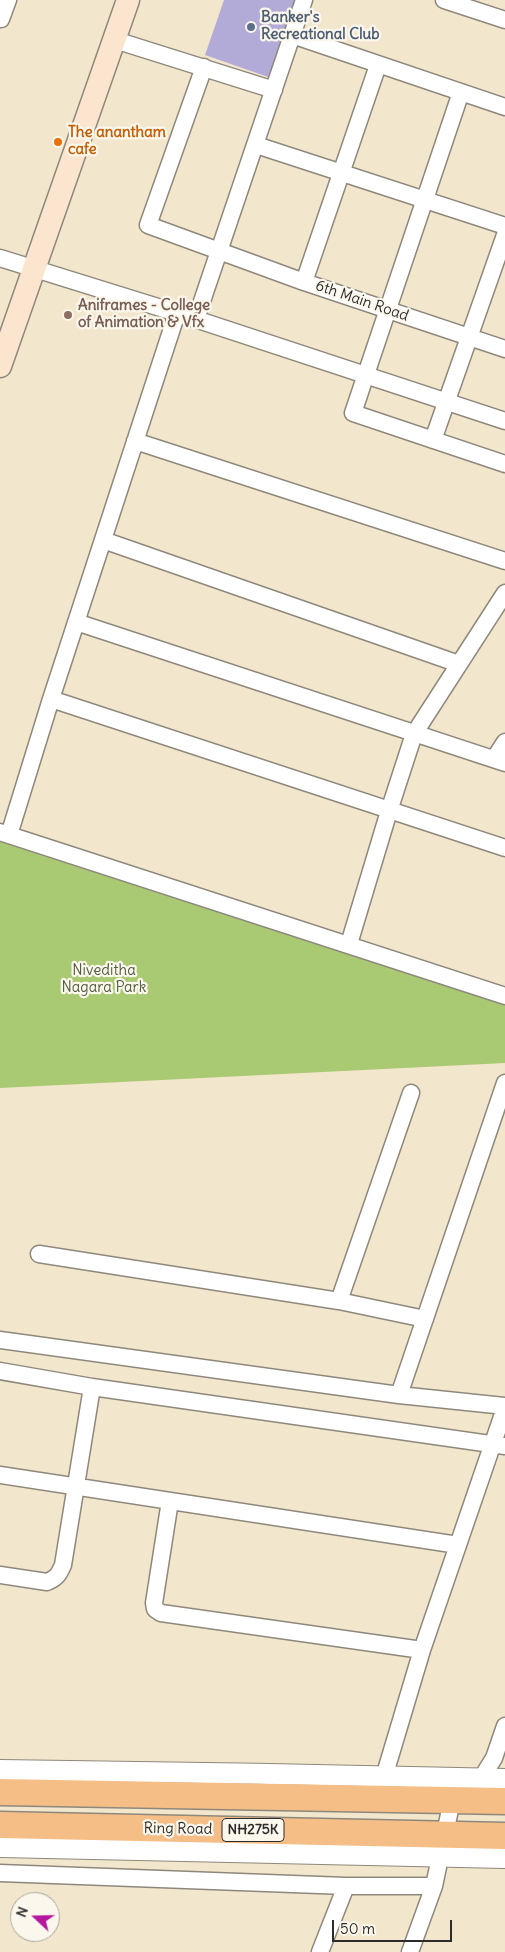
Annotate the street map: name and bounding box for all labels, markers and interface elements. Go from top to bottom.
place label: Banker's Recreational Club [261,9,380,44]
marker: Banker's Recreational Club [245,21,257,33]
place label: The anantham cafe [68,124,166,159]
marker: The anantham cafe [52,136,64,148]
street label: 6th Main Road [313,277,411,325]
place label: Aniframes - College of Animation & Vfx [78,297,210,332]
marker: Aniframes - College of Animation & Vfx [62,309,74,321]
park label: Niveditha Nagara Park [62,962,146,997]
road number: NH275K [222,1818,284,1842]
street label: Ring Road [143,1819,213,1839]
north arrow [10,1892,60,1942]
text: N [12,1904,32,1920]
scale bar [335,1910,455,1942]
text: 50 m [340,1919,375,1938]

